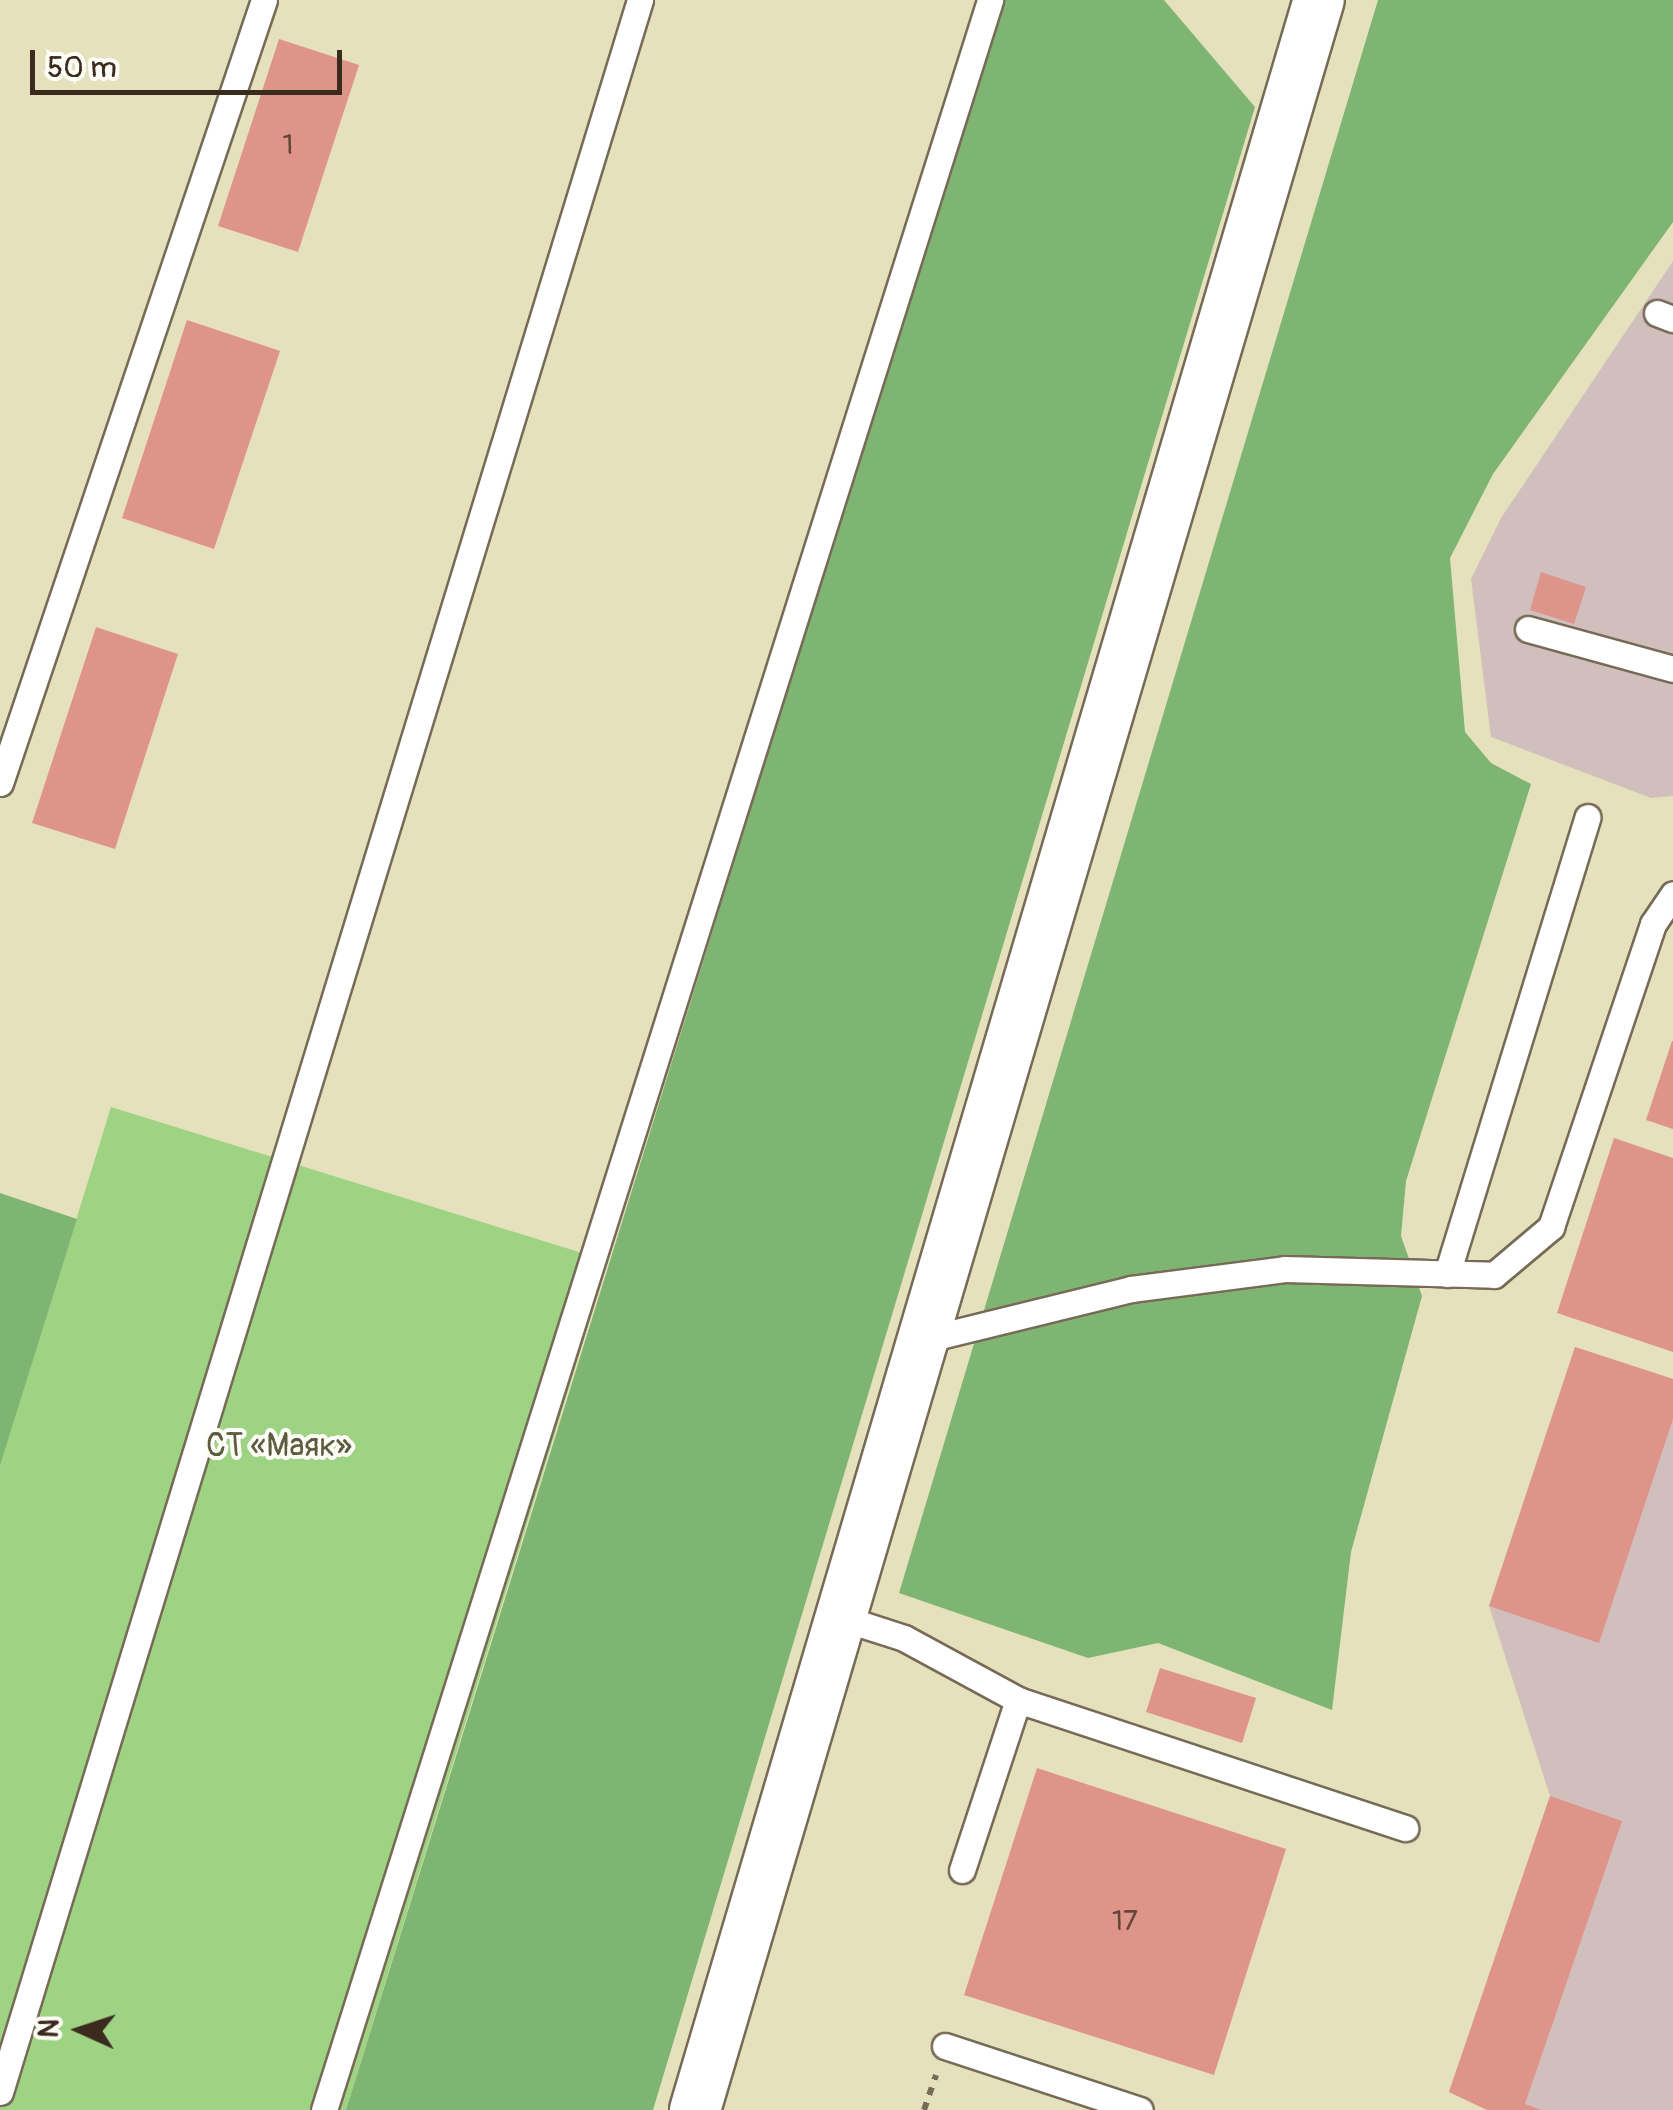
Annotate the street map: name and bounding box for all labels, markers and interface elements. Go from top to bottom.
scale bar [35,30,348,92]
text: 50 m [47,49,117,86]
house number: 1 [283,129,293,163]
park label: СТ «Маяк» [206,1427,352,1465]
house number: 17 [1112,1905,1138,1939]
north arrow [30,1980,130,2080]
text: N [32,2018,68,2039]

